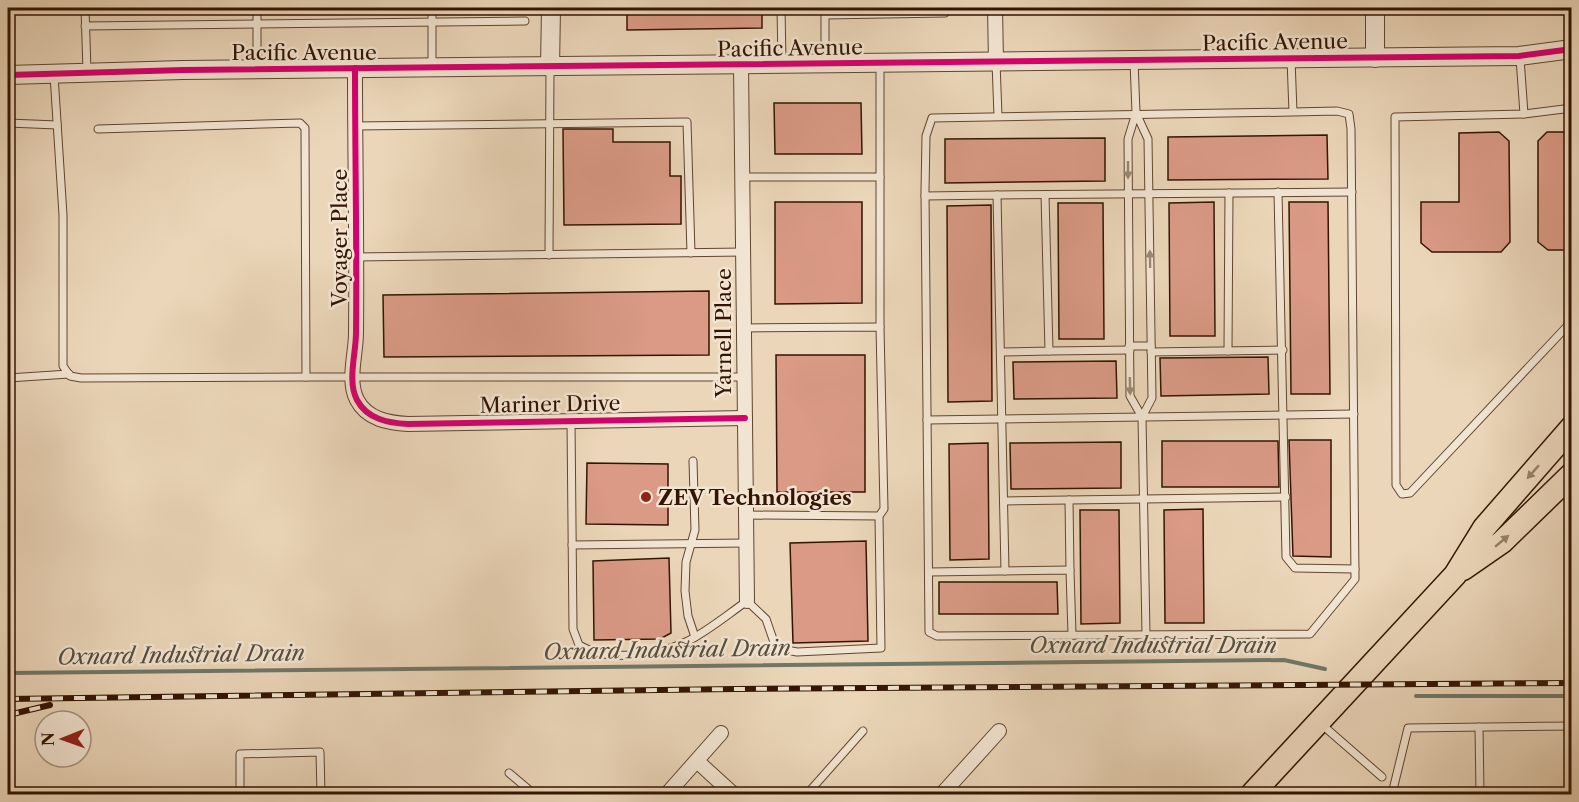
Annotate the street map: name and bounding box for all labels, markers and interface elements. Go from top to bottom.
street label: Pacific Avenue [1202,28,1348,56]
street label: Pacific Avenue [717,34,863,62]
street label: Pacific Avenue [231,40,377,65]
one-way arrow [1124,161,1133,180]
street label: Voyager Place [327,169,352,308]
one-way arrow [1145,249,1155,268]
street label: Yarnell Place [711,268,736,399]
one-way arrow [1125,377,1135,396]
street label: Mariner Drive [479,390,621,418]
one-way arrow [1527,464,1540,479]
place label: ZEV Technologies [658,485,852,510]
marker: ZEV Technologies [639,490,653,504]
one-way arrow [1494,535,1509,548]
water label: Oxnard Industrial Drain [1029,632,1277,659]
water label: Oxnard Industrial Drain [543,634,791,666]
water label: Oxnard Industrial Drain [57,639,305,671]
north arrow [33,709,93,769]
text: N [38,732,58,746]

